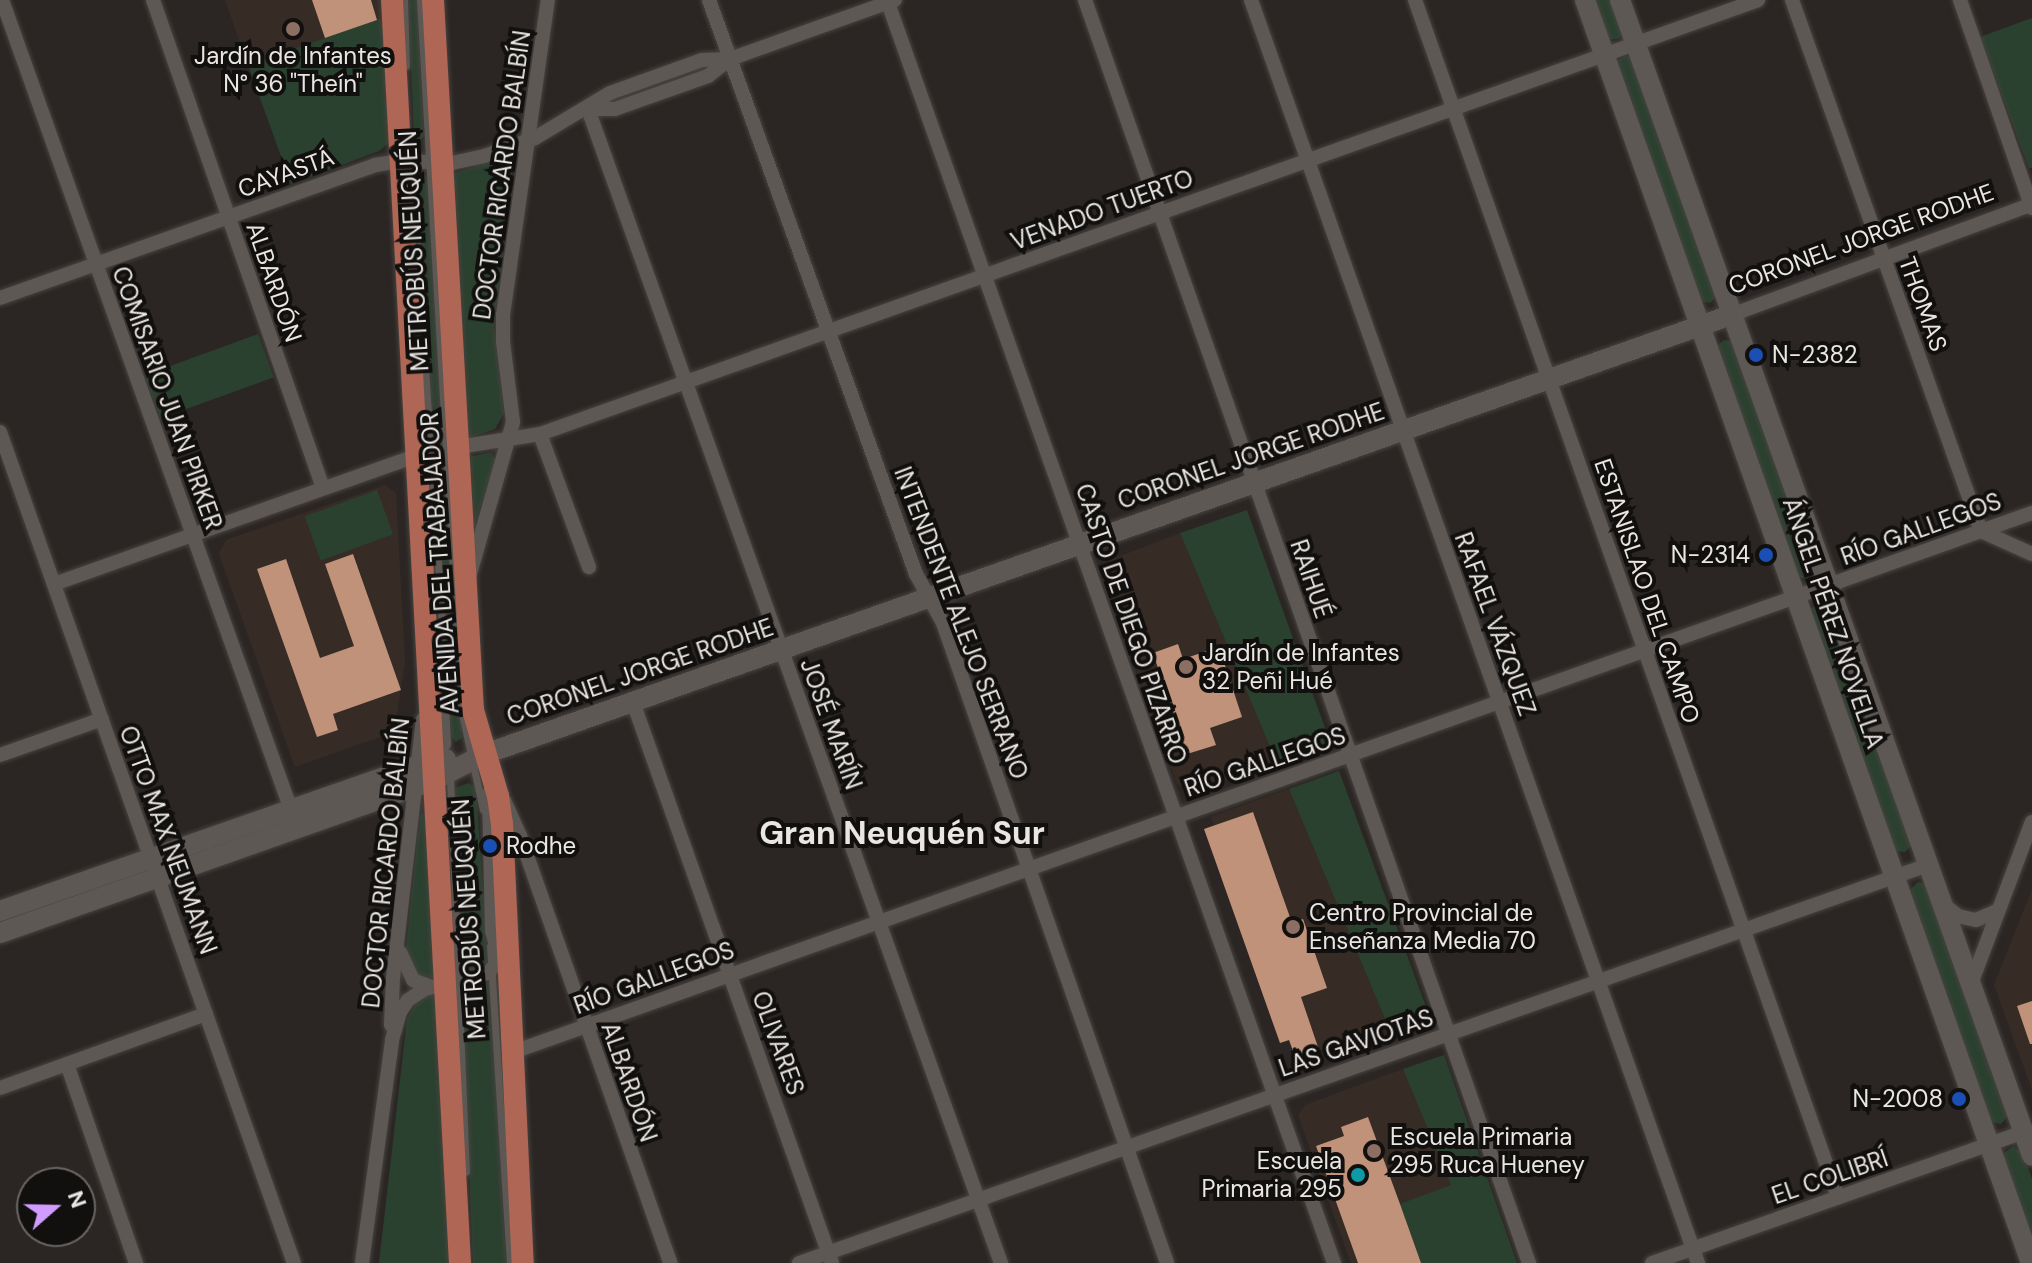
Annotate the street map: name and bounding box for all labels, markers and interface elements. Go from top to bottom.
marker: Jardín de Infantes N° 36 "Theín" [284,20,302,38]
street label: DOCTOR RICARDO BALBÍN [467,29,537,321]
place label: Jardín de Infantes N° 36 "Theín" [194,42,392,98]
street label: METROBÚS NEUQUÉN [393,130,435,372]
street label: CAYASTÁ [234,142,338,204]
street label: VENADO TUERTO [1007,164,1197,256]
street label: CORONEL JORGE RODHE [1725,178,1997,300]
street label: ALBARDÓN [240,218,308,346]
street label: THOMAS [1893,253,1953,355]
street label: COMISARIO JUAN PIRKER [106,263,228,533]
place label: N-2382 [1772,341,1858,369]
marker: N-2382 [1747,346,1765,364]
street label: CORONEL JORGE RODHE [1114,397,1388,515]
street label: AVENIDA DEL TRABAJADOR [415,411,465,715]
street label: ESTANISLAO DEL CAMPO [1588,455,1706,727]
street label: INTENDENTE ALEJO SERRANO [888,463,1034,783]
street label: CASTO DE DIEGO PIZARRO [1069,480,1193,768]
street label: RÍO GALLEGOS [1837,487,2005,571]
street label: ÁNGEL PÉREZ NOVELLA [1777,494,1889,752]
street label: RAFAEL VÁZQUEZ [1448,528,1542,720]
street label: RAIHUÉ [1284,536,1338,622]
place label: N-2314 [1671,541,1750,569]
marker: N-2314 [1757,546,1775,564]
street label: CORONEL JORGE RODHE [503,613,777,731]
place label: Jardín de Infantes 32 Peñi Hué [1202,639,1400,695]
street label: JOSÉ MARÍN [794,655,868,793]
marker: Jardín de Infantes 32 Peñi Hué [1177,658,1195,676]
street label: DOCTOR RICARDO BALBÍN [356,717,416,1009]
street label: RÍO GALLEGOS [1181,721,1349,803]
street label: OTTO MAX NEUMANN [113,722,223,958]
street label: METROBÚS NEUQUÉN [446,798,492,1040]
district label: Gran Neuquén Sur [759,814,1045,852]
place label: Rodhe [506,832,576,860]
marker: Rodhe [481,837,499,855]
place label: Centro Provincial de Enseñanza Media 70 [1309,899,1536,955]
marker: Centro Provincial de Enseñanza Media 70 [1284,918,1302,936]
street label: RÍO GALLEGOS [570,936,738,1020]
street label: OLIVARES [746,987,810,1099]
street label: LAS GAVIOTAS [1275,1003,1437,1083]
street label: ALBARDÓN [595,1018,663,1146]
place label: N-2008 [1852,1085,1943,1113]
marker: N-2008 [1950,1090,1968,1108]
place label: Escuela Primaria 295 Ruca Hueney [1390,1123,1585,1179]
marker: Escuela Primaria 295 Ruca Hueney [1365,1142,1383,1160]
street label: EL COLIBRÍ [1768,1144,1892,1210]
place label: Escuela Primaria 295 [1202,1147,1342,1203]
marker: Escuela Primaria 295 [1349,1166,1367,1184]
north arrow [16,1167,96,1247]
text: N [61,1187,94,1212]

